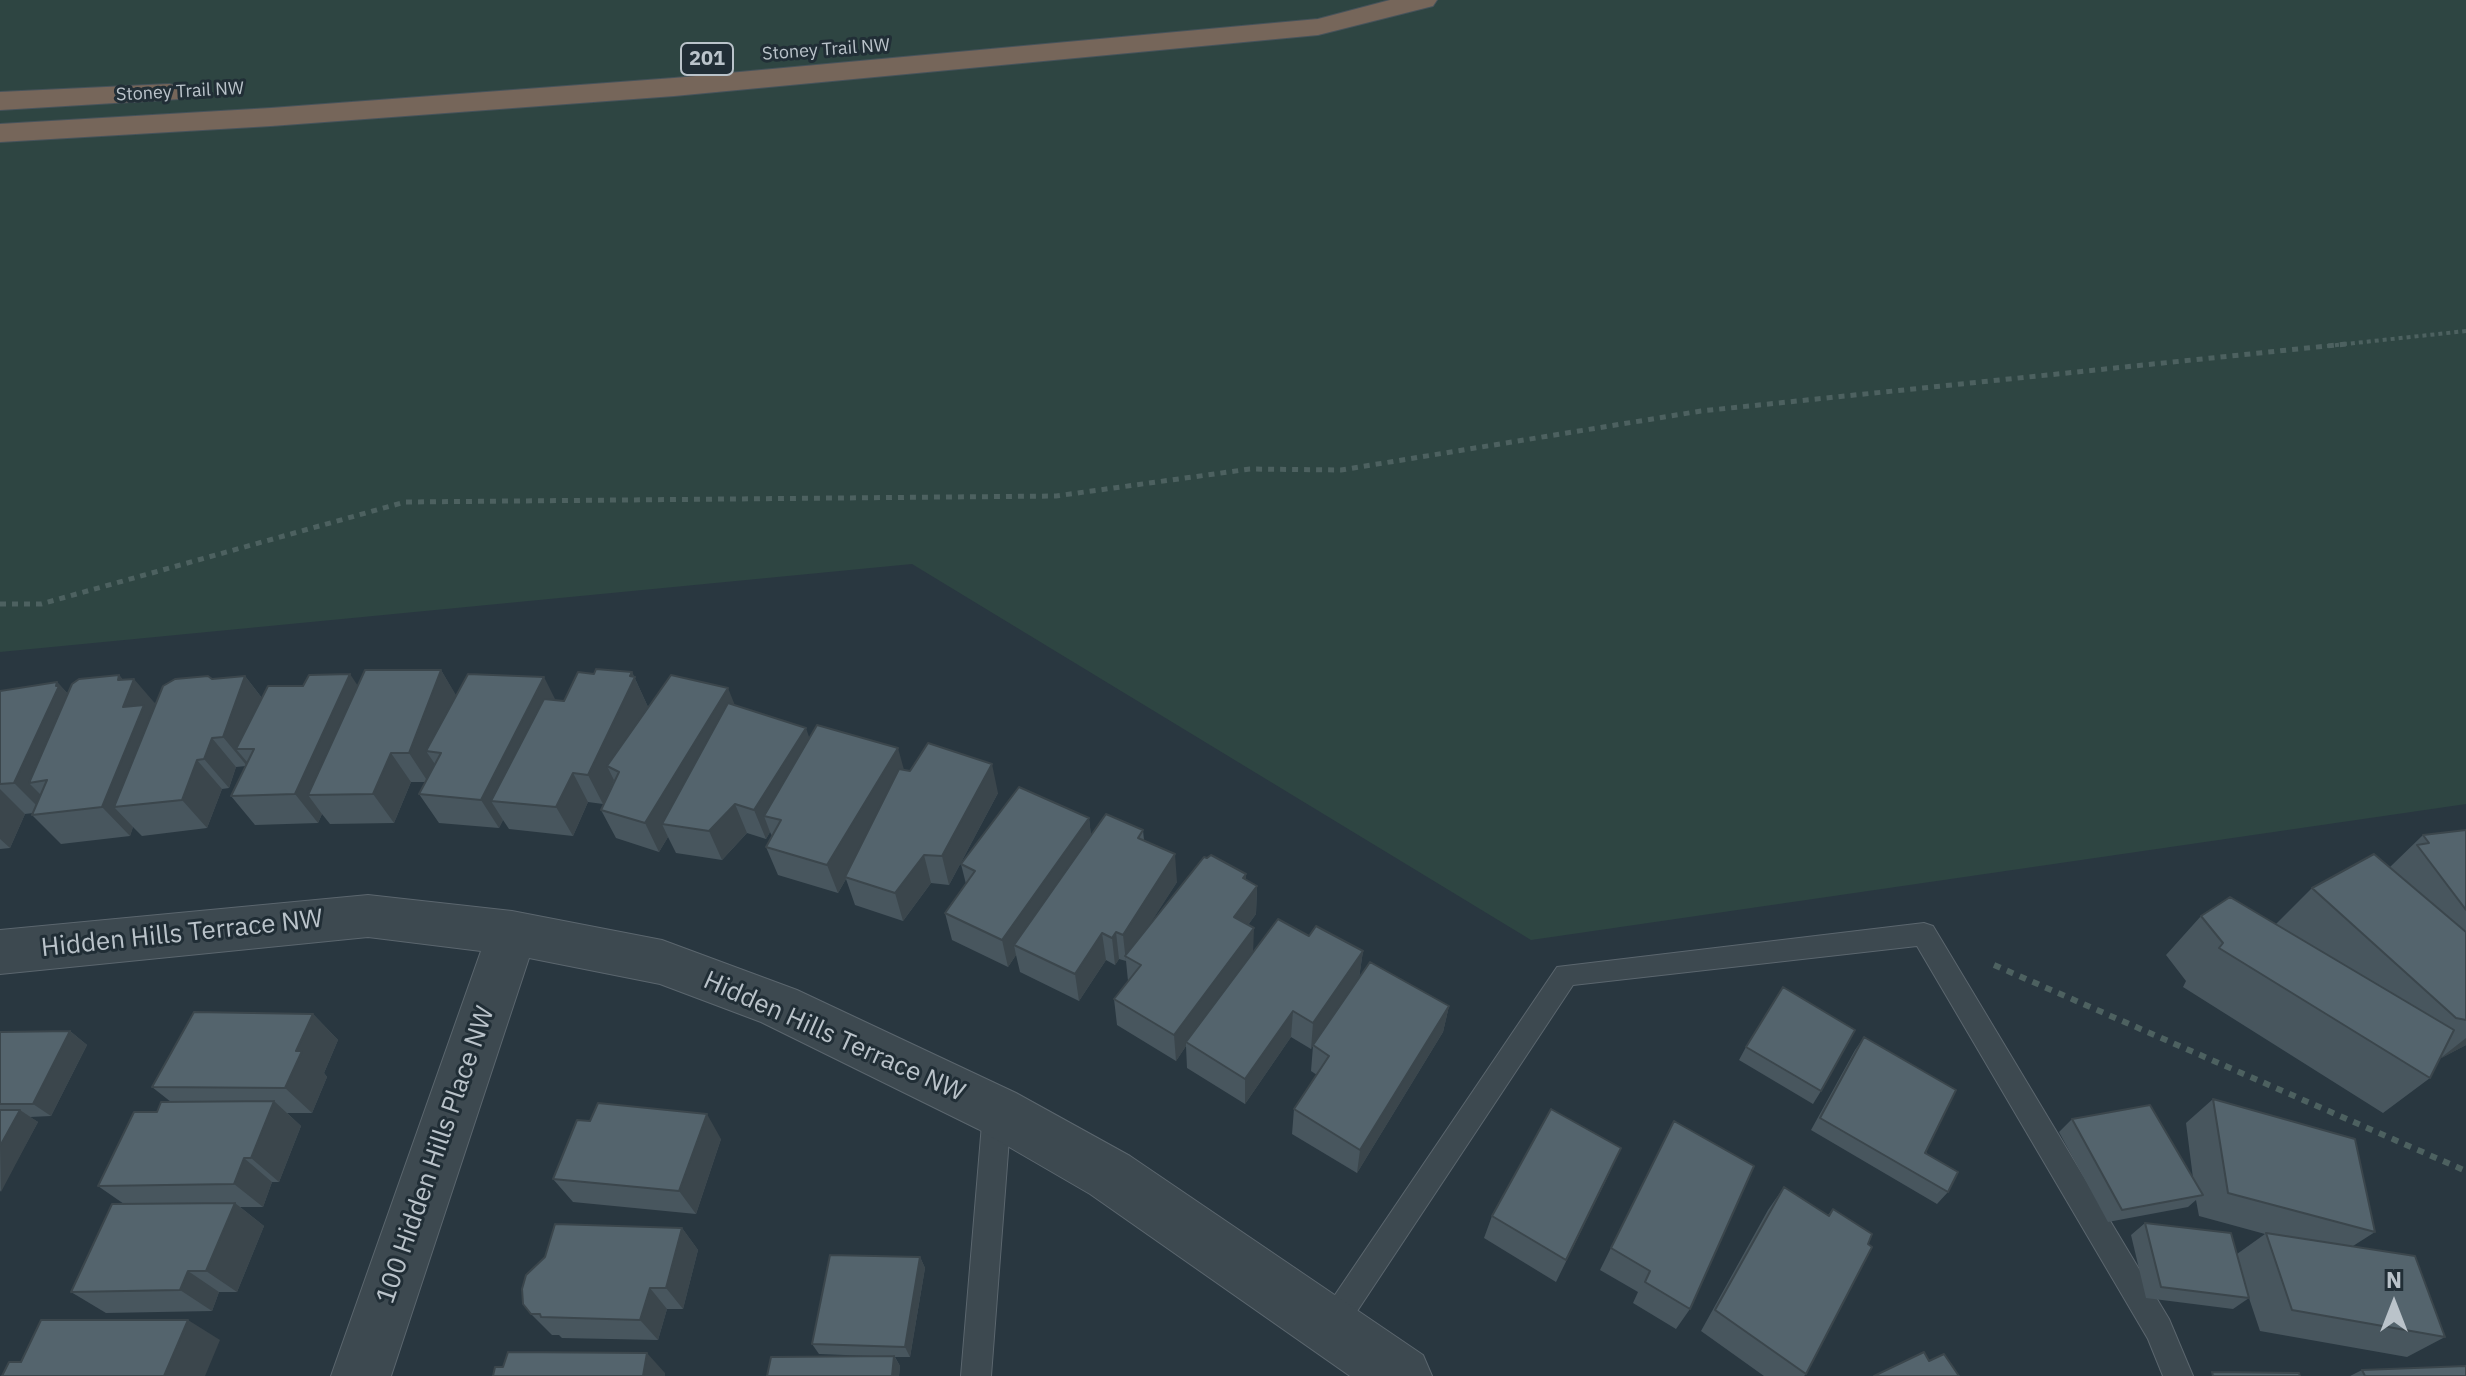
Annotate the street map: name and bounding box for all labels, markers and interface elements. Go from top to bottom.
street label: Stoney Trail NW [761,35,891,65]
road number: 201 [681,43,733,75]
street label: Stoney Trail NW [115,78,245,106]
street label: Hidden Hills Terrace NW [40,904,324,964]
street label: Hidden Hills Terrace NW [698,965,970,1109]
street label: 100 Hidden Hills Place NW [370,1002,502,1308]
north arrow [2354,1264,2434,1344]
text: N [2386,1265,2402,1294]

